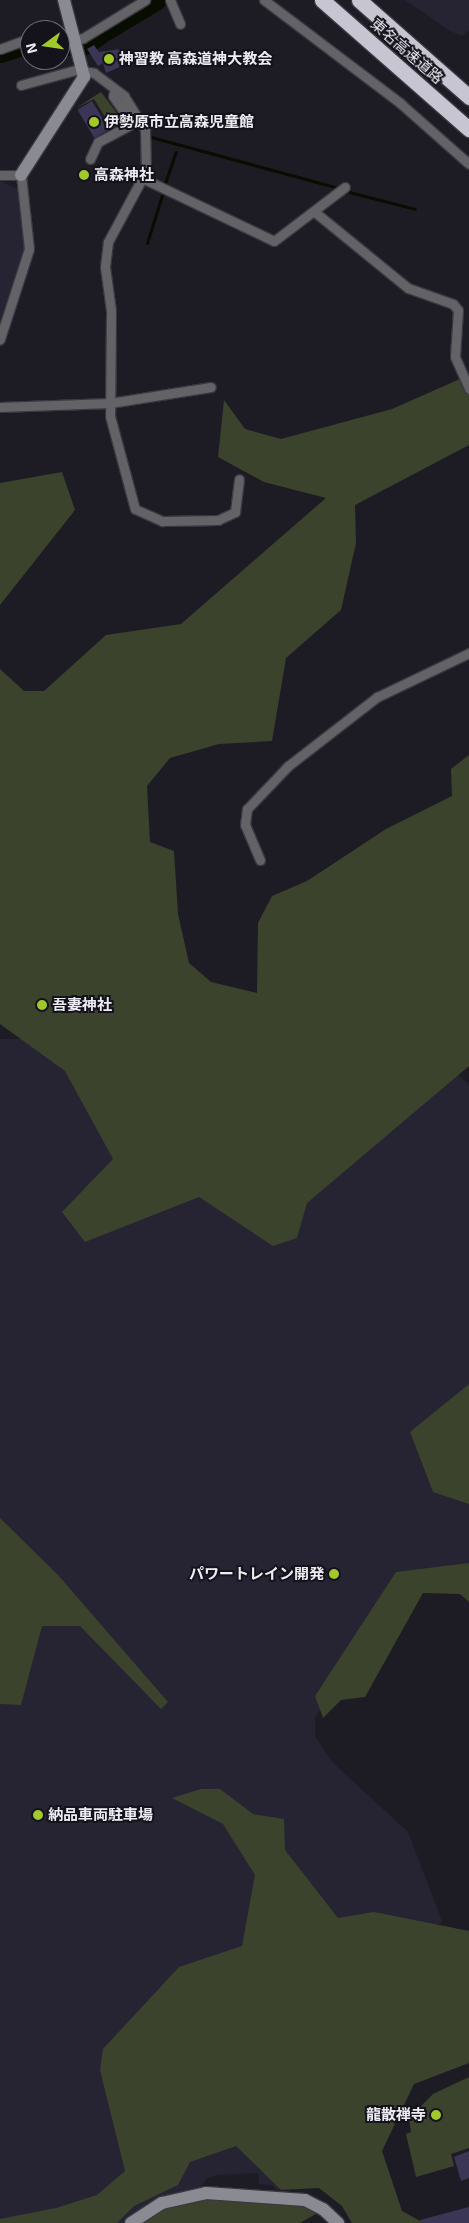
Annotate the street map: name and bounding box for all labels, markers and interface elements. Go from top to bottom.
street label: 東名高速道路 [367,15,447,87]
north arrow [20,20,70,70]
text: N [21,42,40,55]
place label: 神習教 高森道神大教会 [119,50,272,68]
marker: 神習教 高森道神大教会 [103,53,115,65]
place label: 伊勢原市立高森児童館 [104,113,254,131]
marker: 伊勢原市立高森児童館 [88,116,100,128]
place label: 高森神社 [94,166,154,184]
marker: 高森神社 [78,169,90,181]
place label: 吾妻神社 [52,996,112,1014]
marker: 吾妻神社 [36,999,48,1011]
place label: パワートレイン開発 [189,1565,324,1583]
marker: パワートレイン開発 [328,1568,340,1580]
place label: 納品車両駐車場 [48,1806,153,1824]
marker: 納品車両駐車場 [32,1809,44,1821]
place label: 龍散禅寺 [366,2106,426,2124]
marker: 龍散禅寺 [430,2109,442,2121]

